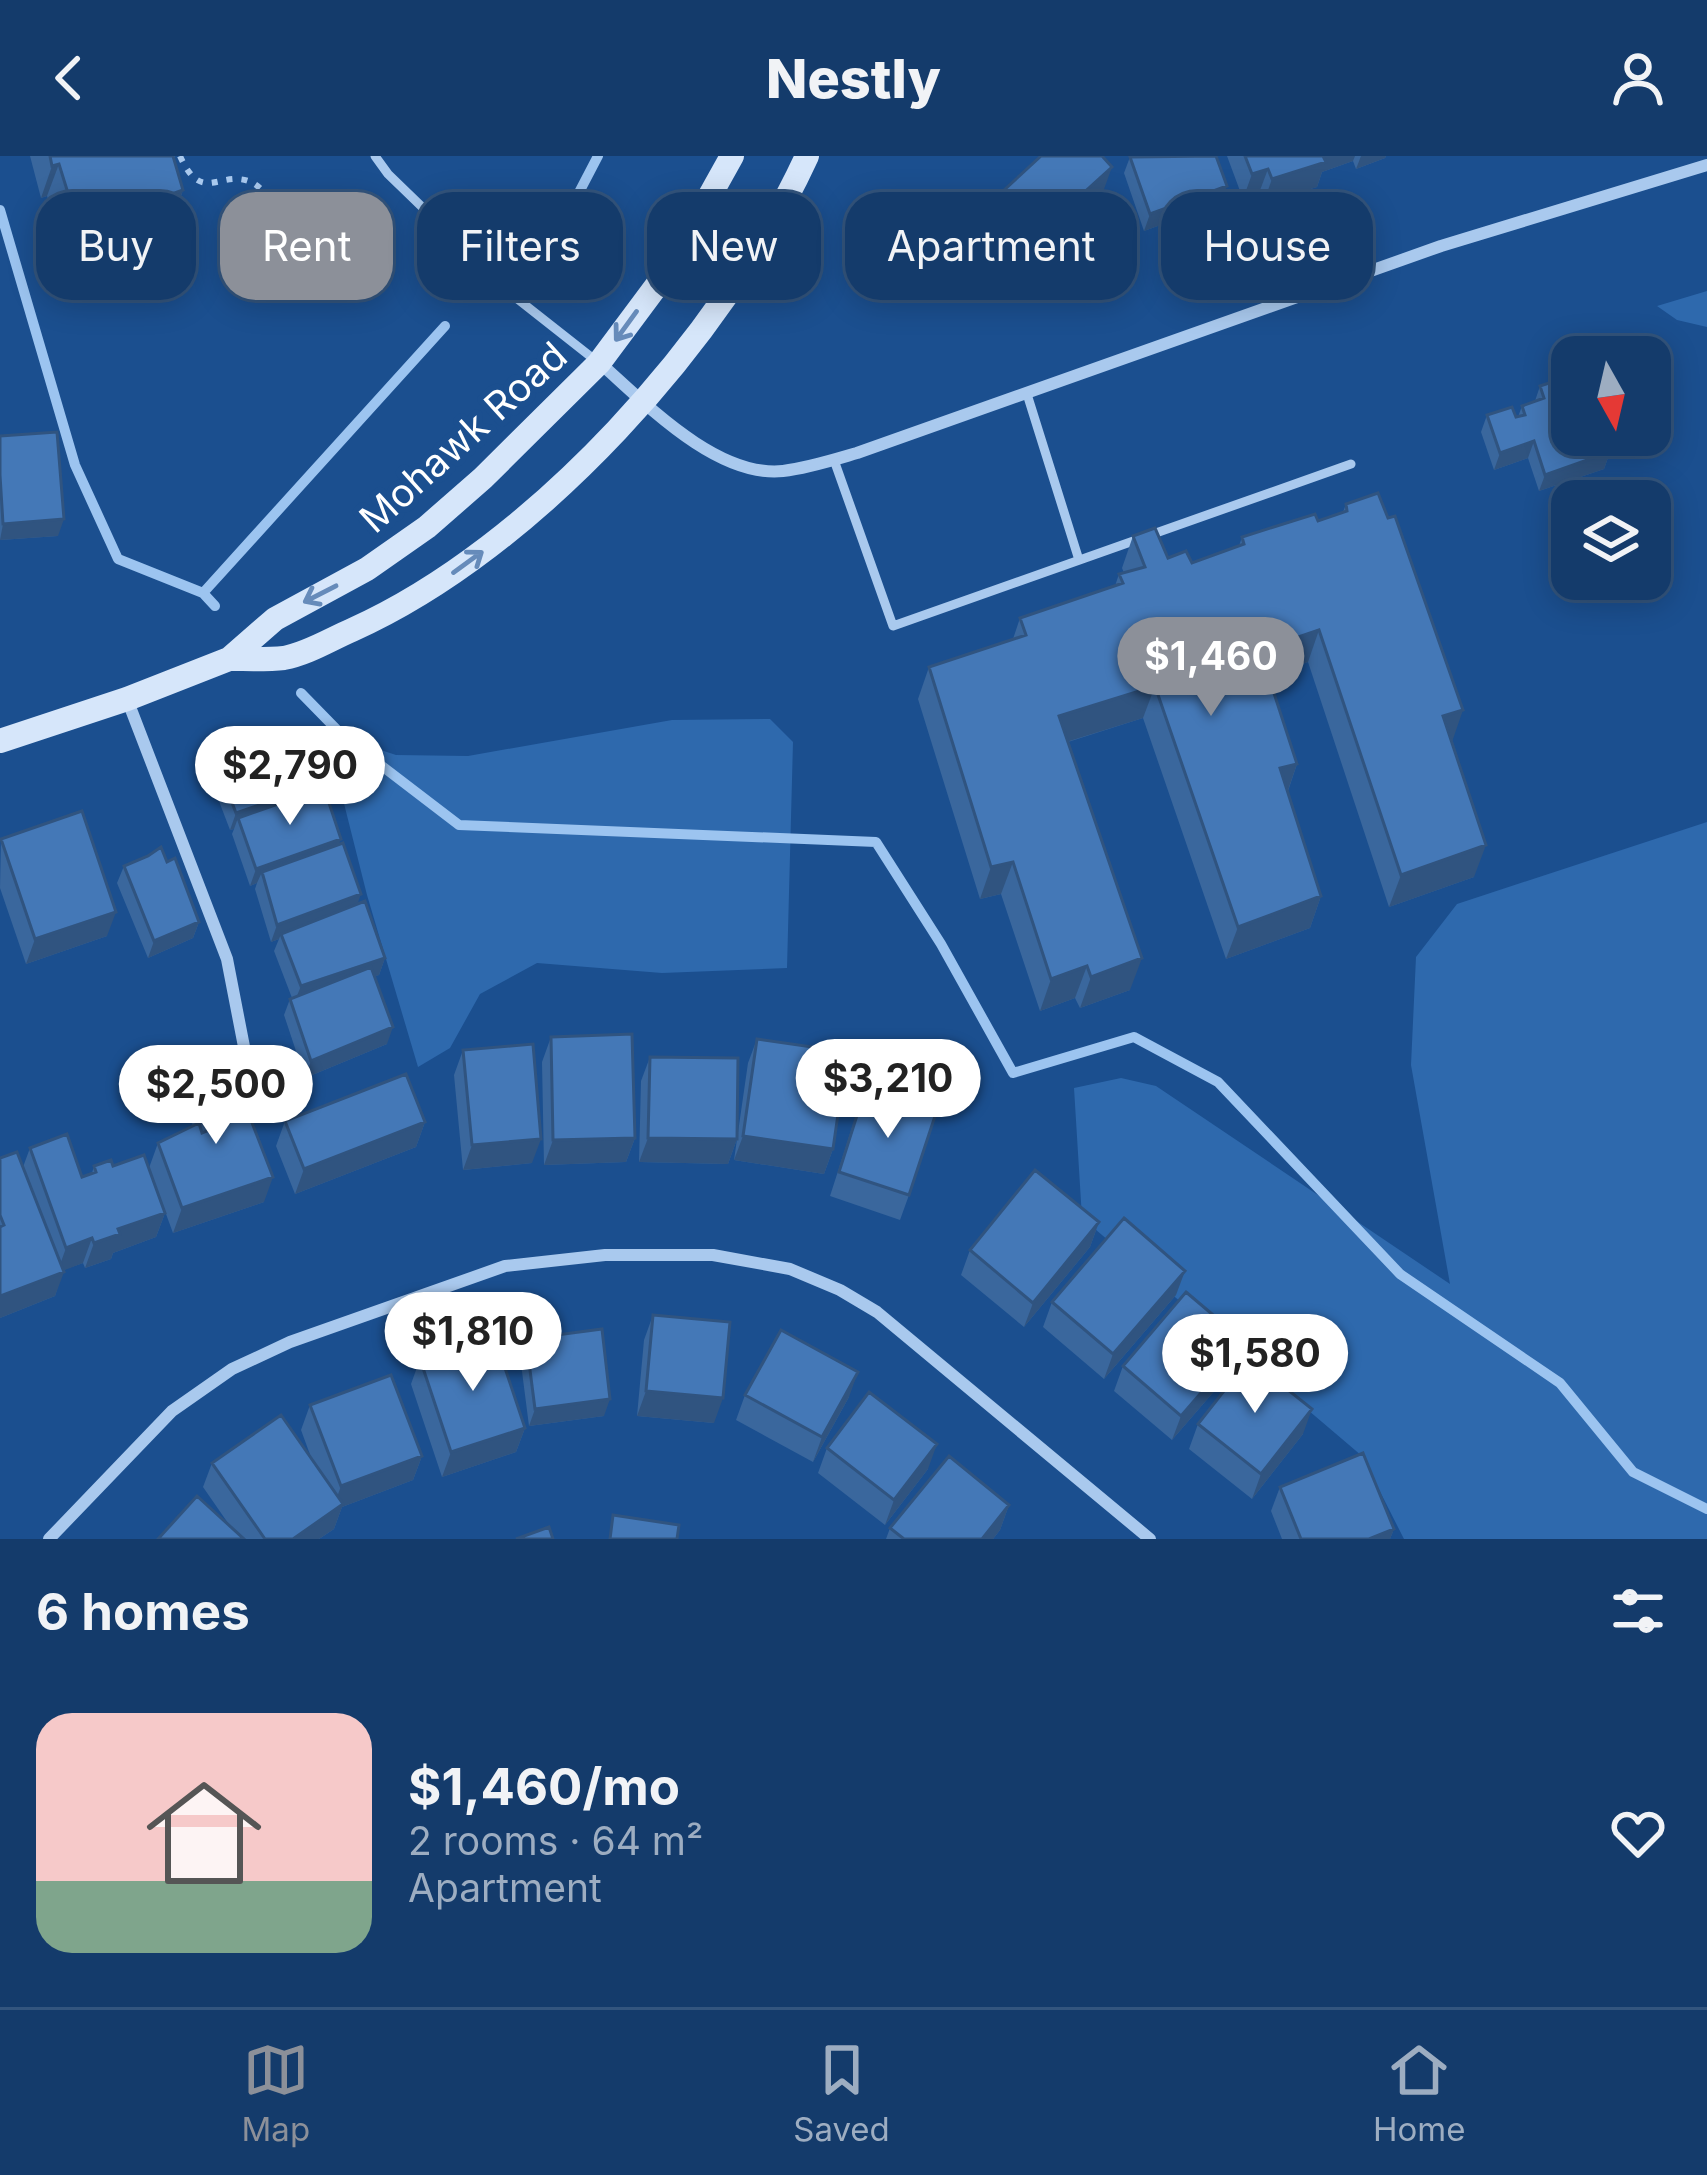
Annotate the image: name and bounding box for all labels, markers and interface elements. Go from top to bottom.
icon: back [36,45,102,111]
icon: person [1605,45,1671,111]
text: Nestly [766,46,941,111]
chip: Buy [36,192,196,300]
chip: Rent [220,192,393,300]
chip: Filters [417,192,623,300]
chip: New [647,192,821,300]
chip: Apartment [845,192,1137,300]
chip: House [1161,192,1373,300]
one-way arrow [614,309,640,342]
street label: Mohawk Road [350,332,576,542]
north arrow [1551,336,1671,456]
map controls [1551,336,1671,600]
button: layers [1551,480,1671,600]
one-way arrow [451,550,484,576]
one-way arrow [303,584,339,607]
pin: $1,460 [1113,617,1309,719]
text: $1,460 [1144,632,1278,679]
pin: $2,790 [192,726,388,828]
text: $2,790 [222,741,358,788]
pin: $3,210 [790,1039,986,1141]
pin: $2,500 [118,1045,314,1147]
text: $3,210 [823,1054,953,1101]
text: $2,500 [146,1060,286,1107]
pin: $1,810 [375,1292,571,1394]
text: $1,810 [412,1307,534,1354]
pin: $1,580 [1157,1314,1353,1416]
text: $1,580 [1189,1329,1321,1376]
icon: filters [1605,1578,1671,1644]
text: 6 homes [36,1581,250,1642]
text: $1,460/mo [408,1756,680,1817]
icon: home [132,1761,276,1905]
icon: heart [1605,1800,1671,1866]
text: 2 rooms · 64 m² [408,1817,703,1864]
text: Apartment [408,1864,602,1911]
tab: Map [242,2037,310,2149]
tab: Saved [793,2037,890,2149]
tab: Home [1373,2037,1465,2149]

